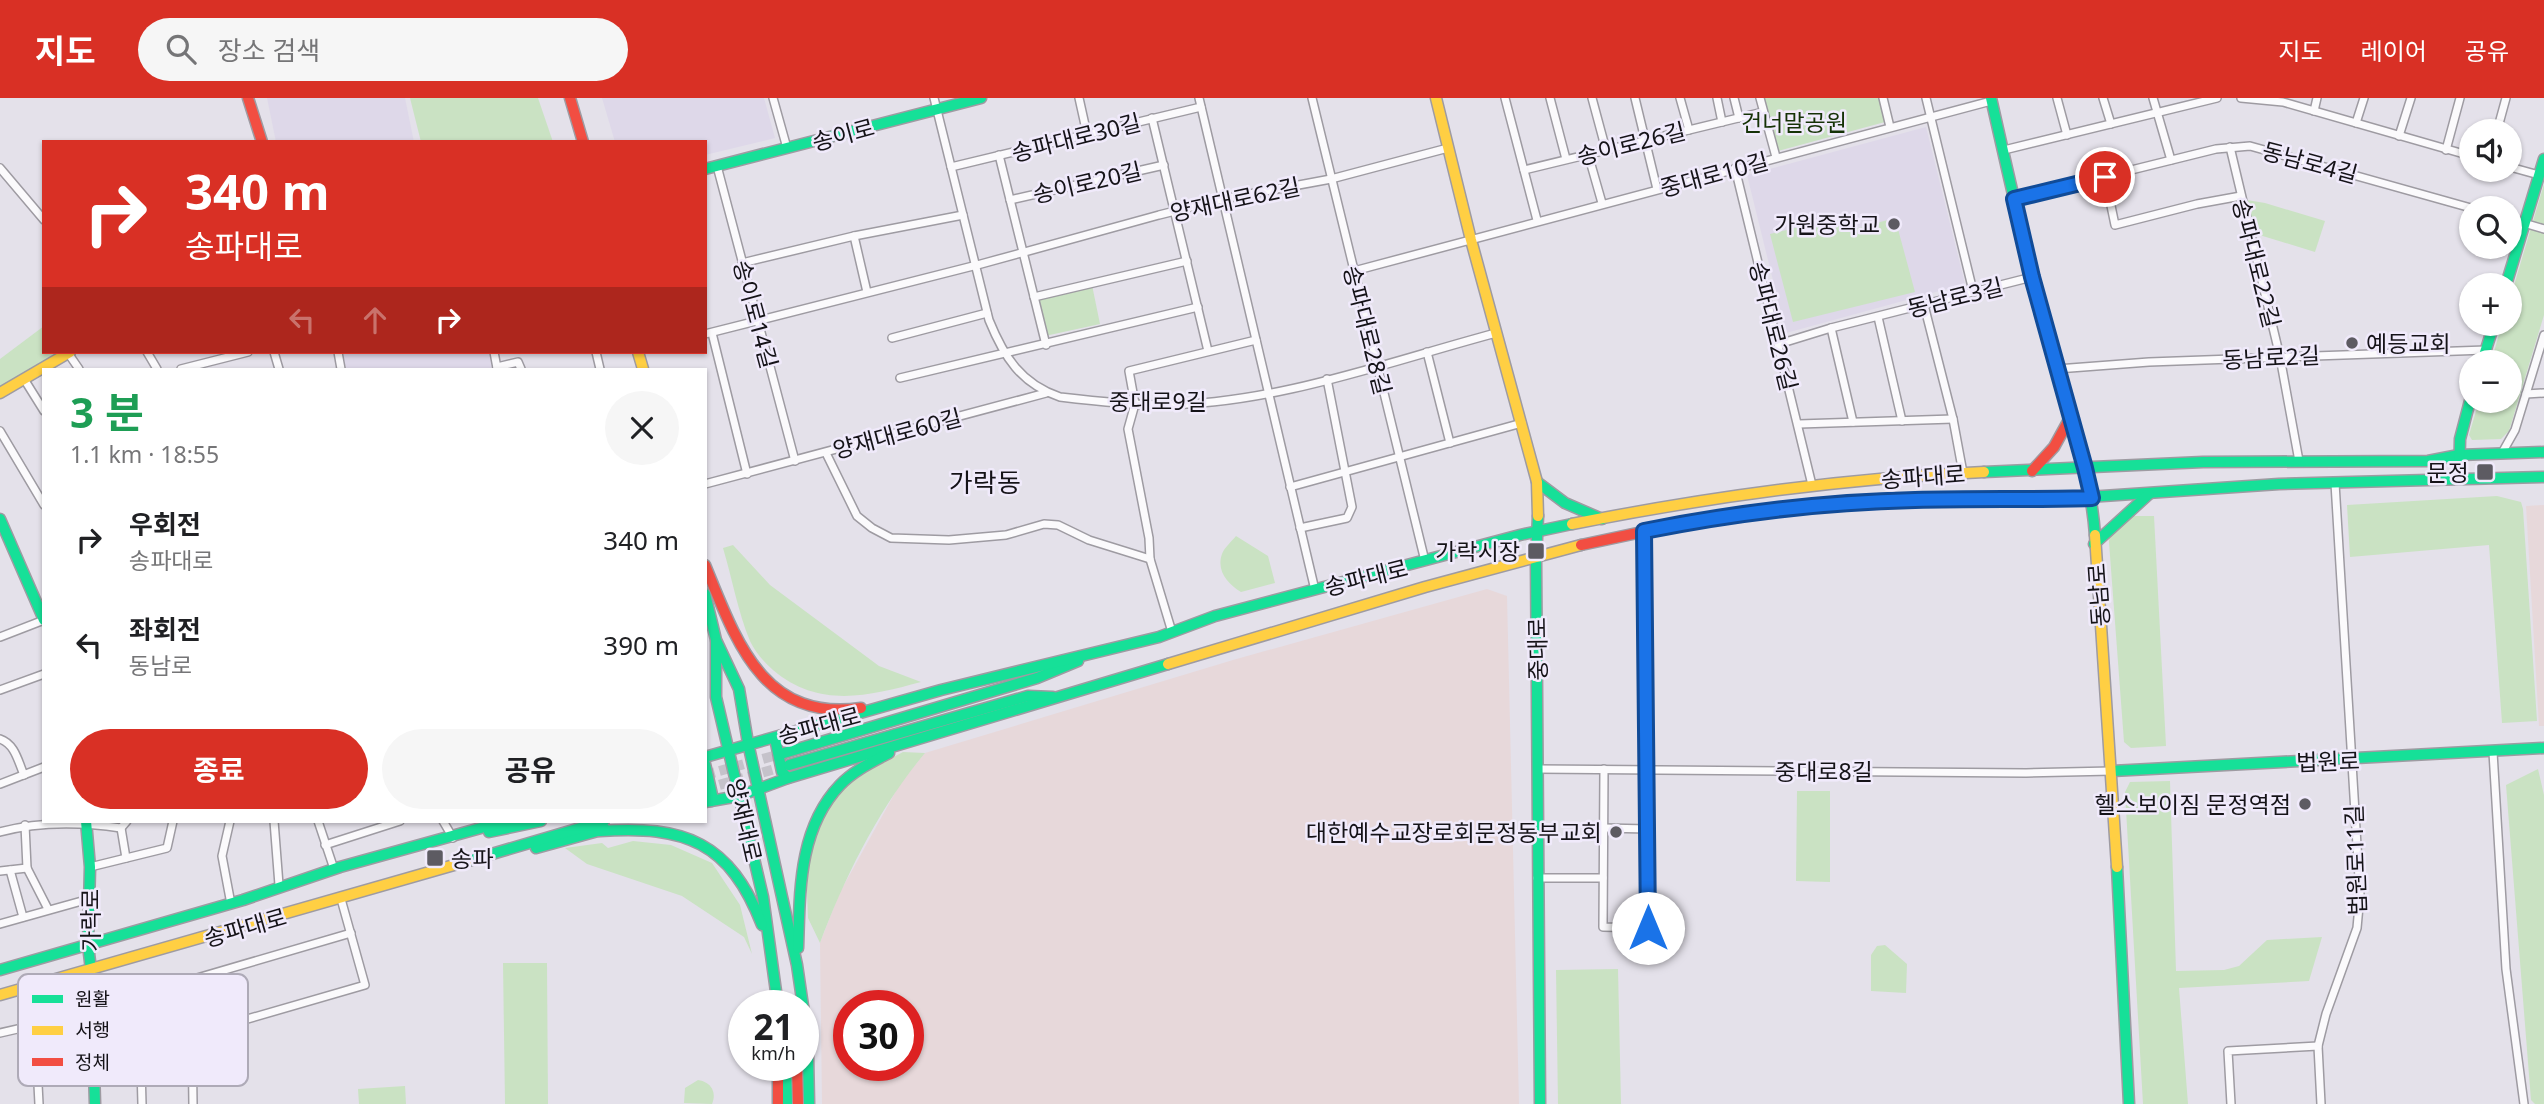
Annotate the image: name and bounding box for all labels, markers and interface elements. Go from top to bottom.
search box [138,18,628,81]
text: 지도 [35,28,96,73]
icon: search [162,30,200,68]
text: 장소 검색 [218,32,320,68]
text: 지도 [2278,34,2323,67]
text: 레이어 [2361,34,2427,67]
text: 공유 [2465,34,2509,67]
street label: 송파대로30길 [1008,105,1144,169]
park label: 건너말공원 [1741,106,1847,138]
street label: 송이로 [808,110,878,158]
street label: 송이로26길 [1573,114,1689,172]
map controls [2459,119,2522,413]
button: sound [2459,119,2522,182]
street label: 동남로4길 [2259,134,2361,190]
street label: 중대로10길 [1656,144,1772,204]
pin [2075,147,2135,207]
street label: 송이로20길 [1029,154,1145,210]
text: 340 m [185,158,330,224]
icon: arrive [2086,158,2124,196]
icon: right [70,168,161,259]
street label: 양재대로62길 [1167,170,1303,228]
street label: 송파대로22길 [2225,195,2289,331]
button: search [2459,196,2522,259]
place label: 가원중학교 [1774,208,1880,240]
marker: 가원중학교 [1886,216,1902,232]
text: 송파대로 [185,224,303,267]
street label: 송이로14길 [726,256,786,372]
street label: 송파대로26길 [1742,258,1806,394]
street label: 송파대로28길 [1336,262,1400,398]
street label: 동남로3길 [1904,270,2006,324]
button: + [2459,273,2522,336]
icon: left [283,301,321,339]
icon: ahead [356,301,394,339]
icon: right [429,301,467,339]
place label: 예등교회 [2366,327,2451,359]
marker: 예등교회 [2344,335,2360,351]
street label: 동남로2길 [2221,338,2321,376]
button: − [2459,350,2522,413]
text: 3 분 [70,383,144,440]
street label: 중대로9길 [1109,385,1207,417]
button: close [605,391,679,465]
street label: 양재대로60길 [829,400,965,466]
text: 1.1 km · 18:55 [70,438,219,470]
place label: 문정 [2427,456,2469,488]
street label: 송파대로 [1880,457,1966,495]
marker: 문정 [2475,462,2495,482]
district label: 가락동 [949,464,1021,500]
text: 우회전 [129,506,201,542]
icon: right [70,521,108,559]
text: 340 m [603,522,679,558]
place label: 가락시장 [1435,535,1520,567]
marker: 가락시장 [1526,541,1546,561]
text: 송파대로 [129,544,214,576]
street label: 송파대로 [1321,551,1411,603]
street label: 동남로 [2080,562,2116,628]
text: 좌회전 [129,611,201,647]
street label: 중대로 [1520,617,1554,681]
icon: left [70,626,108,664]
text: 390 m [603,627,679,663]
text: 동남로 [129,649,192,681]
street label: 송파대로 [774,699,864,751]
button: 종료 [70,729,368,809]
button: 공유 [382,729,679,809]
street label: 법원로 [2296,744,2360,778]
street label: 중대로8길 [1775,755,1873,787]
street label: 양재대로 [720,775,770,865]
place label: 헬스보이짐 문정역점 [2095,788,2291,820]
marker: 헬스보이짐 문정역점 [2297,796,2313,812]
street label: 법원로11길 [2337,804,2373,916]
place label: 대한예수교장로회문정동부교회 [1306,816,1602,848]
marker: 대한예수교장로회문정동부교회 [1608,824,1624,840]
place label: 송파 [451,842,493,874]
marker: 송파 [425,848,445,868]
street label: 가락로 [74,888,106,952]
position arrow [1611,891,1685,965]
street label: 송파대로 [200,900,290,954]
legend [18,974,248,1086]
text: 원활 [75,986,110,1012]
speed limit sign: 30 [833,990,924,1081]
text: 21 [753,1003,794,1050]
text: 서행 [75,1017,110,1043]
text: km/h [751,1041,796,1065]
text: 정체 [75,1049,110,1075]

